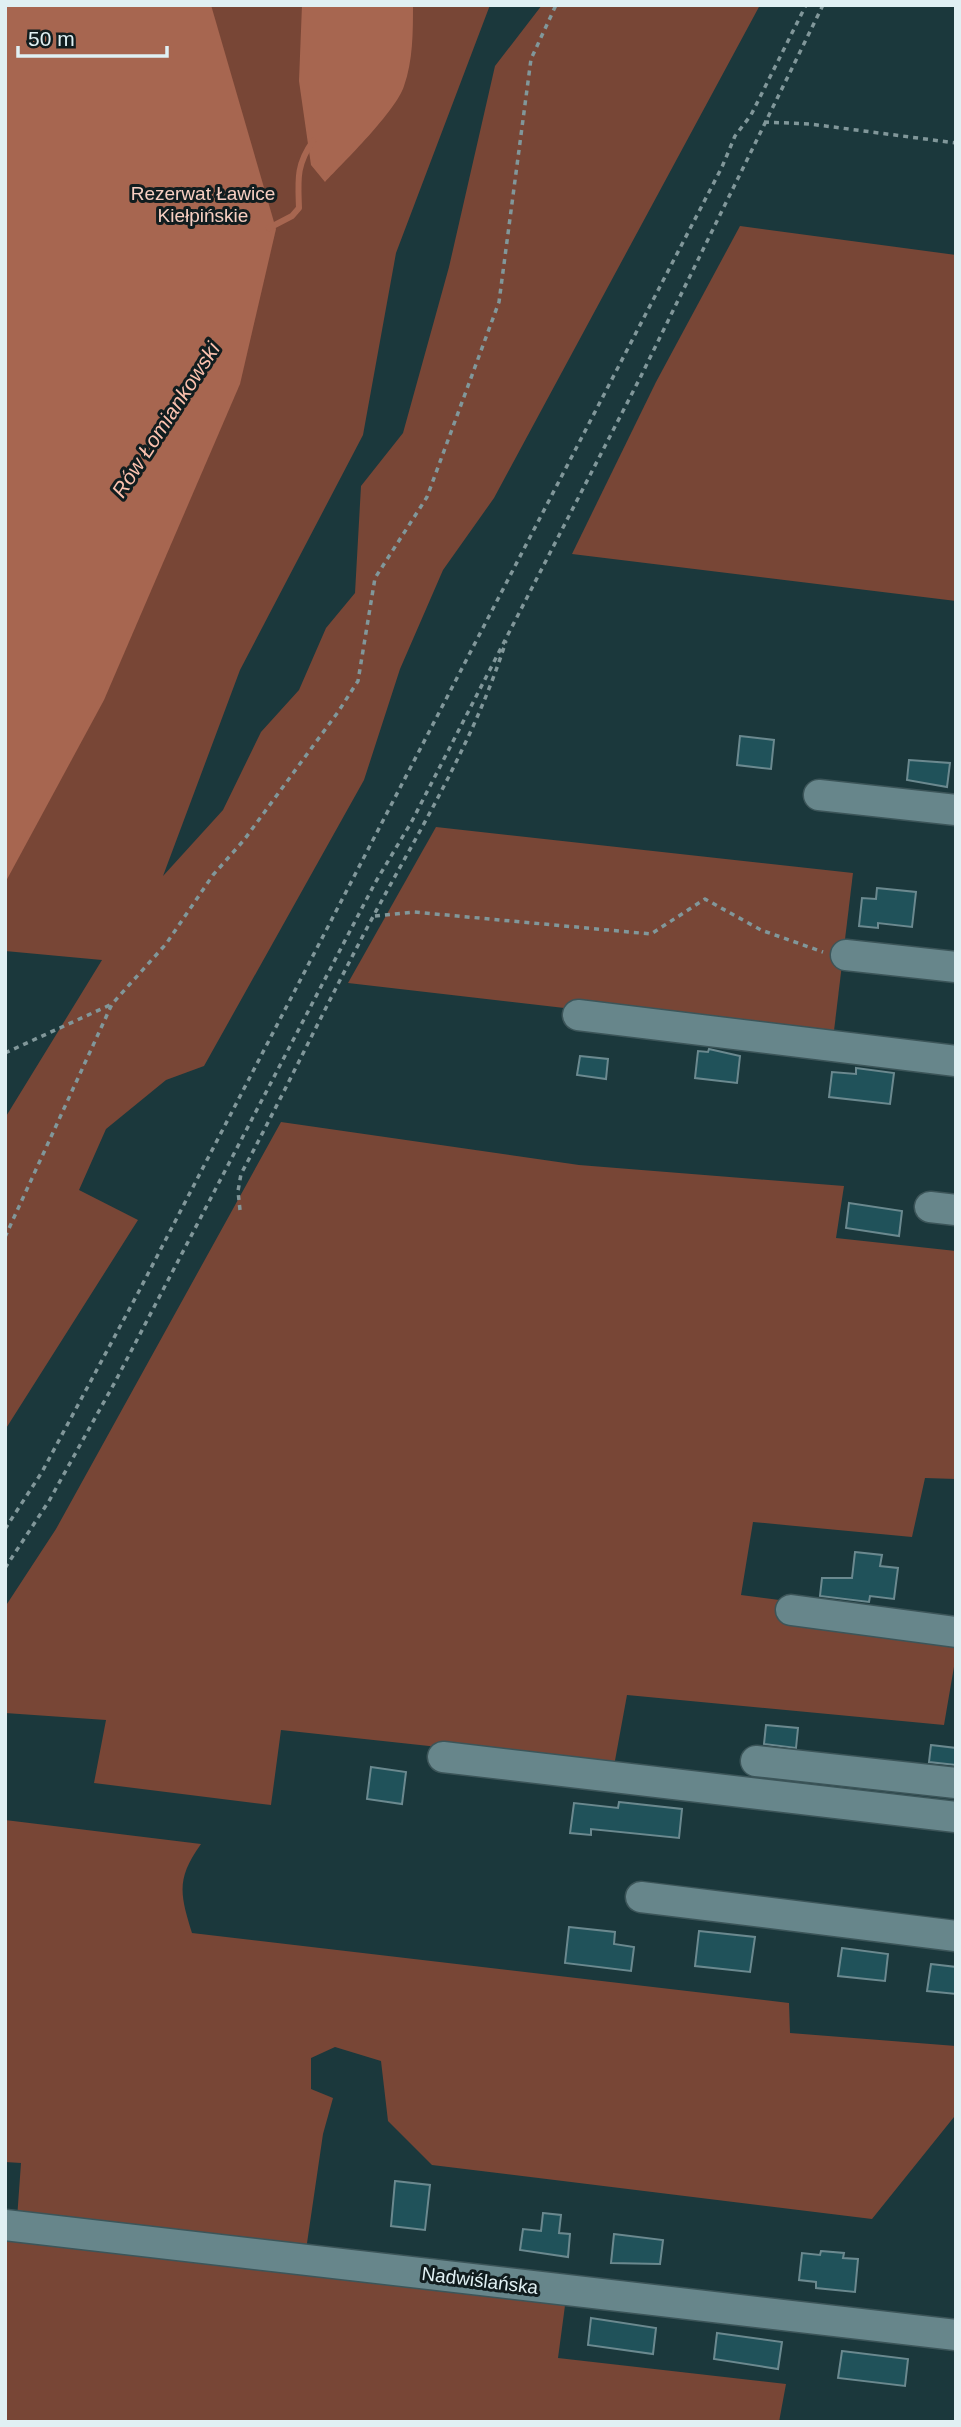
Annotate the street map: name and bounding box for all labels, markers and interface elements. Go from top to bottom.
scale bar [18,14,166,58]
text: 50 m [28,27,75,50]
park label: Rezerwat Ławice Kiełpińskie [131,183,275,226]
water label: Rów Łomiankowski [107,337,225,501]
street label: Nadwiślańska [420,2263,540,2298]

